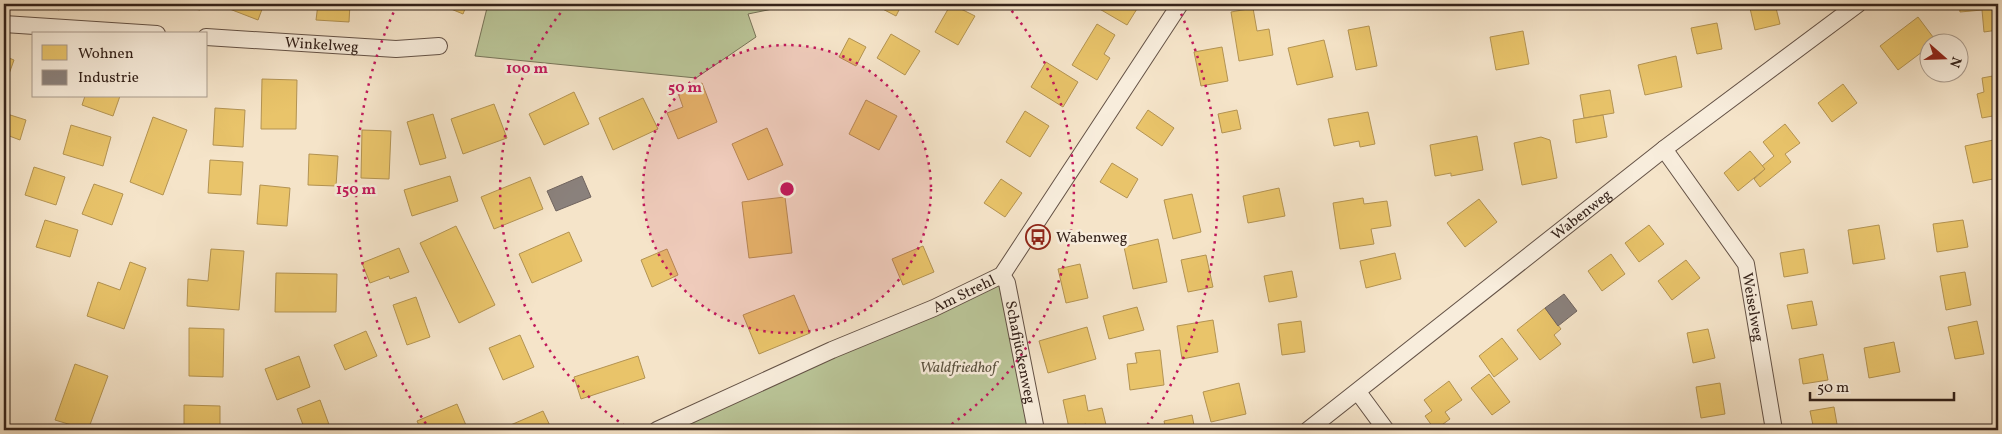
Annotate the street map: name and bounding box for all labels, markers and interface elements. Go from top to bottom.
legend [32,32,208,98]
north arrow [1920,32,1970,82]
street label: Winkelweg [284,33,360,59]
text: Wohnen [78,44,134,65]
text: N [1944,54,1965,70]
text: 100 m [506,59,549,80]
text: Industrie [78,68,139,89]
text: 50 m [668,78,702,99]
text: 150 m [336,180,376,201]
centre of rings [778,180,796,198]
street label: Wabenweg [1548,185,1617,246]
bus stop icon: Wabenweg [1025,224,1051,250]
place label: Wabenweg [1056,228,1128,249]
street label: Am Strehl [930,271,999,319]
street label: Weiselweg [1736,271,1768,344]
street label: Schafjückenweg [999,299,1040,406]
park label: Waldfriedhof [920,358,999,379]
scale bar [1810,369,1953,401]
text: 50 m [1817,378,1849,399]

